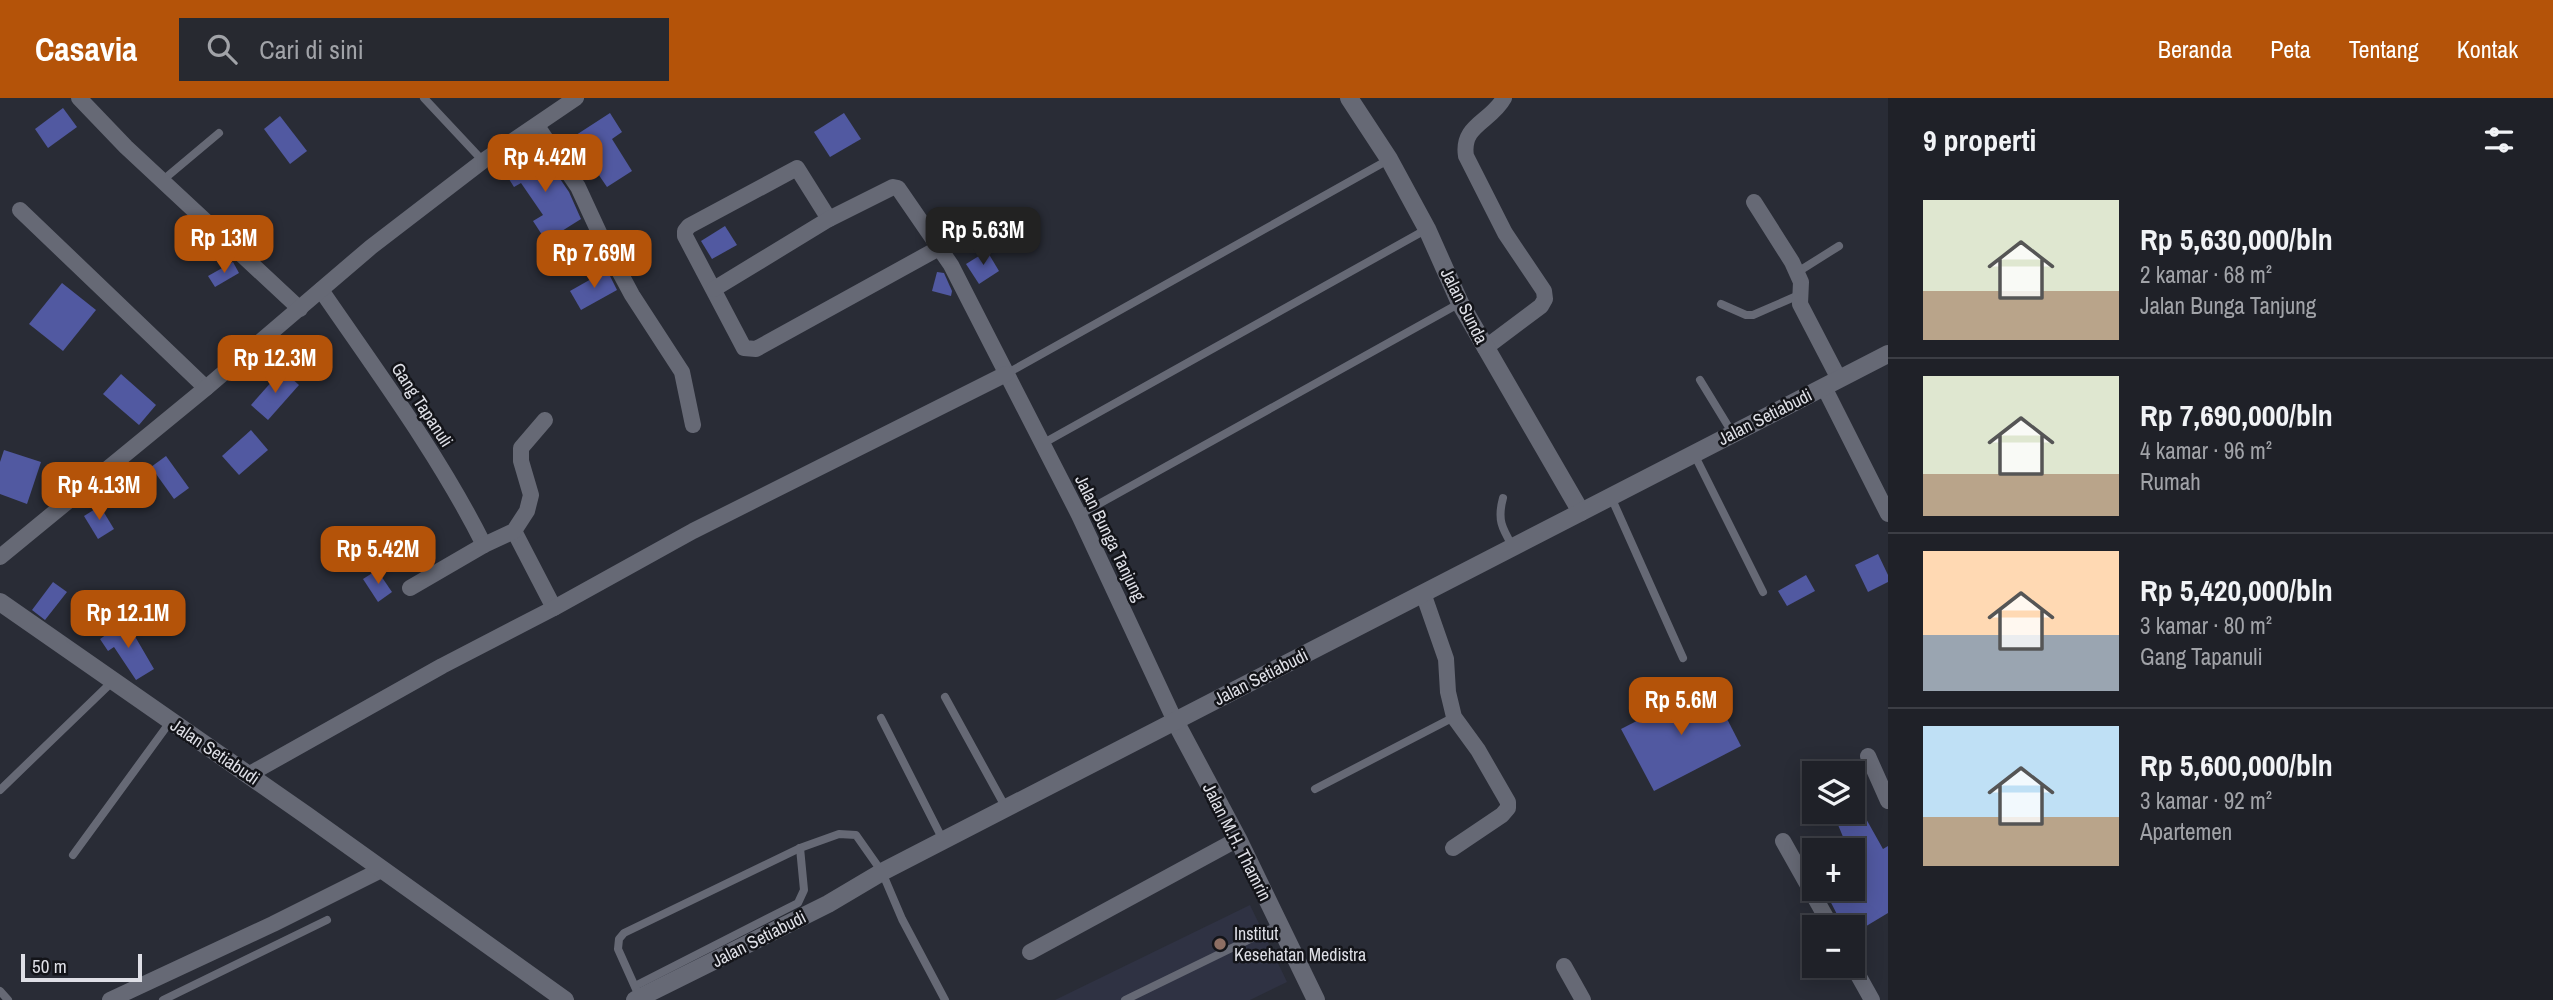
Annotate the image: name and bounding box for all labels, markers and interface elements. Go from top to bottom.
search box [179,18,669,81]
text: Casavia [35,27,137,71]
icon: search [203,30,241,68]
text: Cari di sini [259,32,364,67]
text: Beranda [2158,33,2232,65]
text: Peta [2270,33,2311,65]
text: Tentang [2349,33,2419,65]
text: Kontak [2457,33,2518,65]
text: 9 properti [1923,120,2036,160]
icon: filters [2480,121,2518,159]
pin: Rp 4.42M [473,134,617,194]
text: Rp 4.42M [504,141,586,172]
pin: Rp 5.63M [911,208,1055,267]
text: Rp 5.63M [942,214,1024,245]
pin: Rp 13M [167,216,281,275]
text: Rp 5,630,000/bln [2140,219,2333,259]
text: Rp 13M [190,222,258,253]
icon: home [1979,228,2063,312]
pin: Rp 7.69M [522,230,666,290]
text: Rp 7.69M [553,237,635,268]
text: 2 kamar · 68 m² [2140,259,2272,290]
street label: Jalan Sunda [1435,264,1494,348]
text: Jalan Bunga Tanjung [2140,290,2316,321]
pin: Rp 12.3M [203,336,347,395]
text: Rp 12.3M [234,342,316,373]
street label: Gang Tapanuli [386,358,459,452]
street label: Jalan Setiabudi [1713,382,1816,451]
text: Rp 7,690,000/bln [2140,395,2333,435]
icon: home [1979,404,2063,488]
text: 4 kamar · 96 m² [2140,435,2272,466]
pin: Rp 4.13M [27,462,171,522]
text: Rumah [2140,466,2201,497]
text: Rp 4.13M [58,469,140,500]
street label: Jalan Bunga Tanjung [1069,470,1152,606]
pin: Rp 5.42M [306,526,450,586]
text: Rp 5.42M [337,533,419,564]
text: Rp 5,420,000/bln [2140,570,2333,610]
icon: home [1979,579,2063,663]
pin: Rp 12.1M [56,590,200,650]
text: Rp 12.1M [87,597,169,628]
text: 3 kamar · 80 m² [2140,610,2272,641]
text: Gang Tapanuli [2140,641,2263,672]
street label: Jalan Setiabudi [1209,642,1312,711]
pin: Rp 5.6M [1616,678,1746,737]
text: Rp 5.6M [1645,684,1717,715]
street label: Jalan Setiabudi [166,713,265,791]
text: Rp 5,600,000/bln [2140,745,2333,785]
icon: home [1979,754,2063,838]
map controls [1802,761,1865,978]
button: layers [1802,761,1865,824]
street label: Jalan M.H. Thamrin [1197,778,1278,905]
text: 3 kamar · 92 m² [2140,785,2272,816]
text: Apartemen [2140,816,2232,847]
button: + [1802,838,1865,901]
street label: Jalan Setiabudi [707,904,810,973]
button: − [1802,915,1865,978]
place label: Institut Kesehatan Medistra [1234,921,1366,967]
marker: Institut Kesehatan Medistra [1212,936,1228,952]
scale bar [21,951,142,983]
text: 50 m [32,953,67,979]

